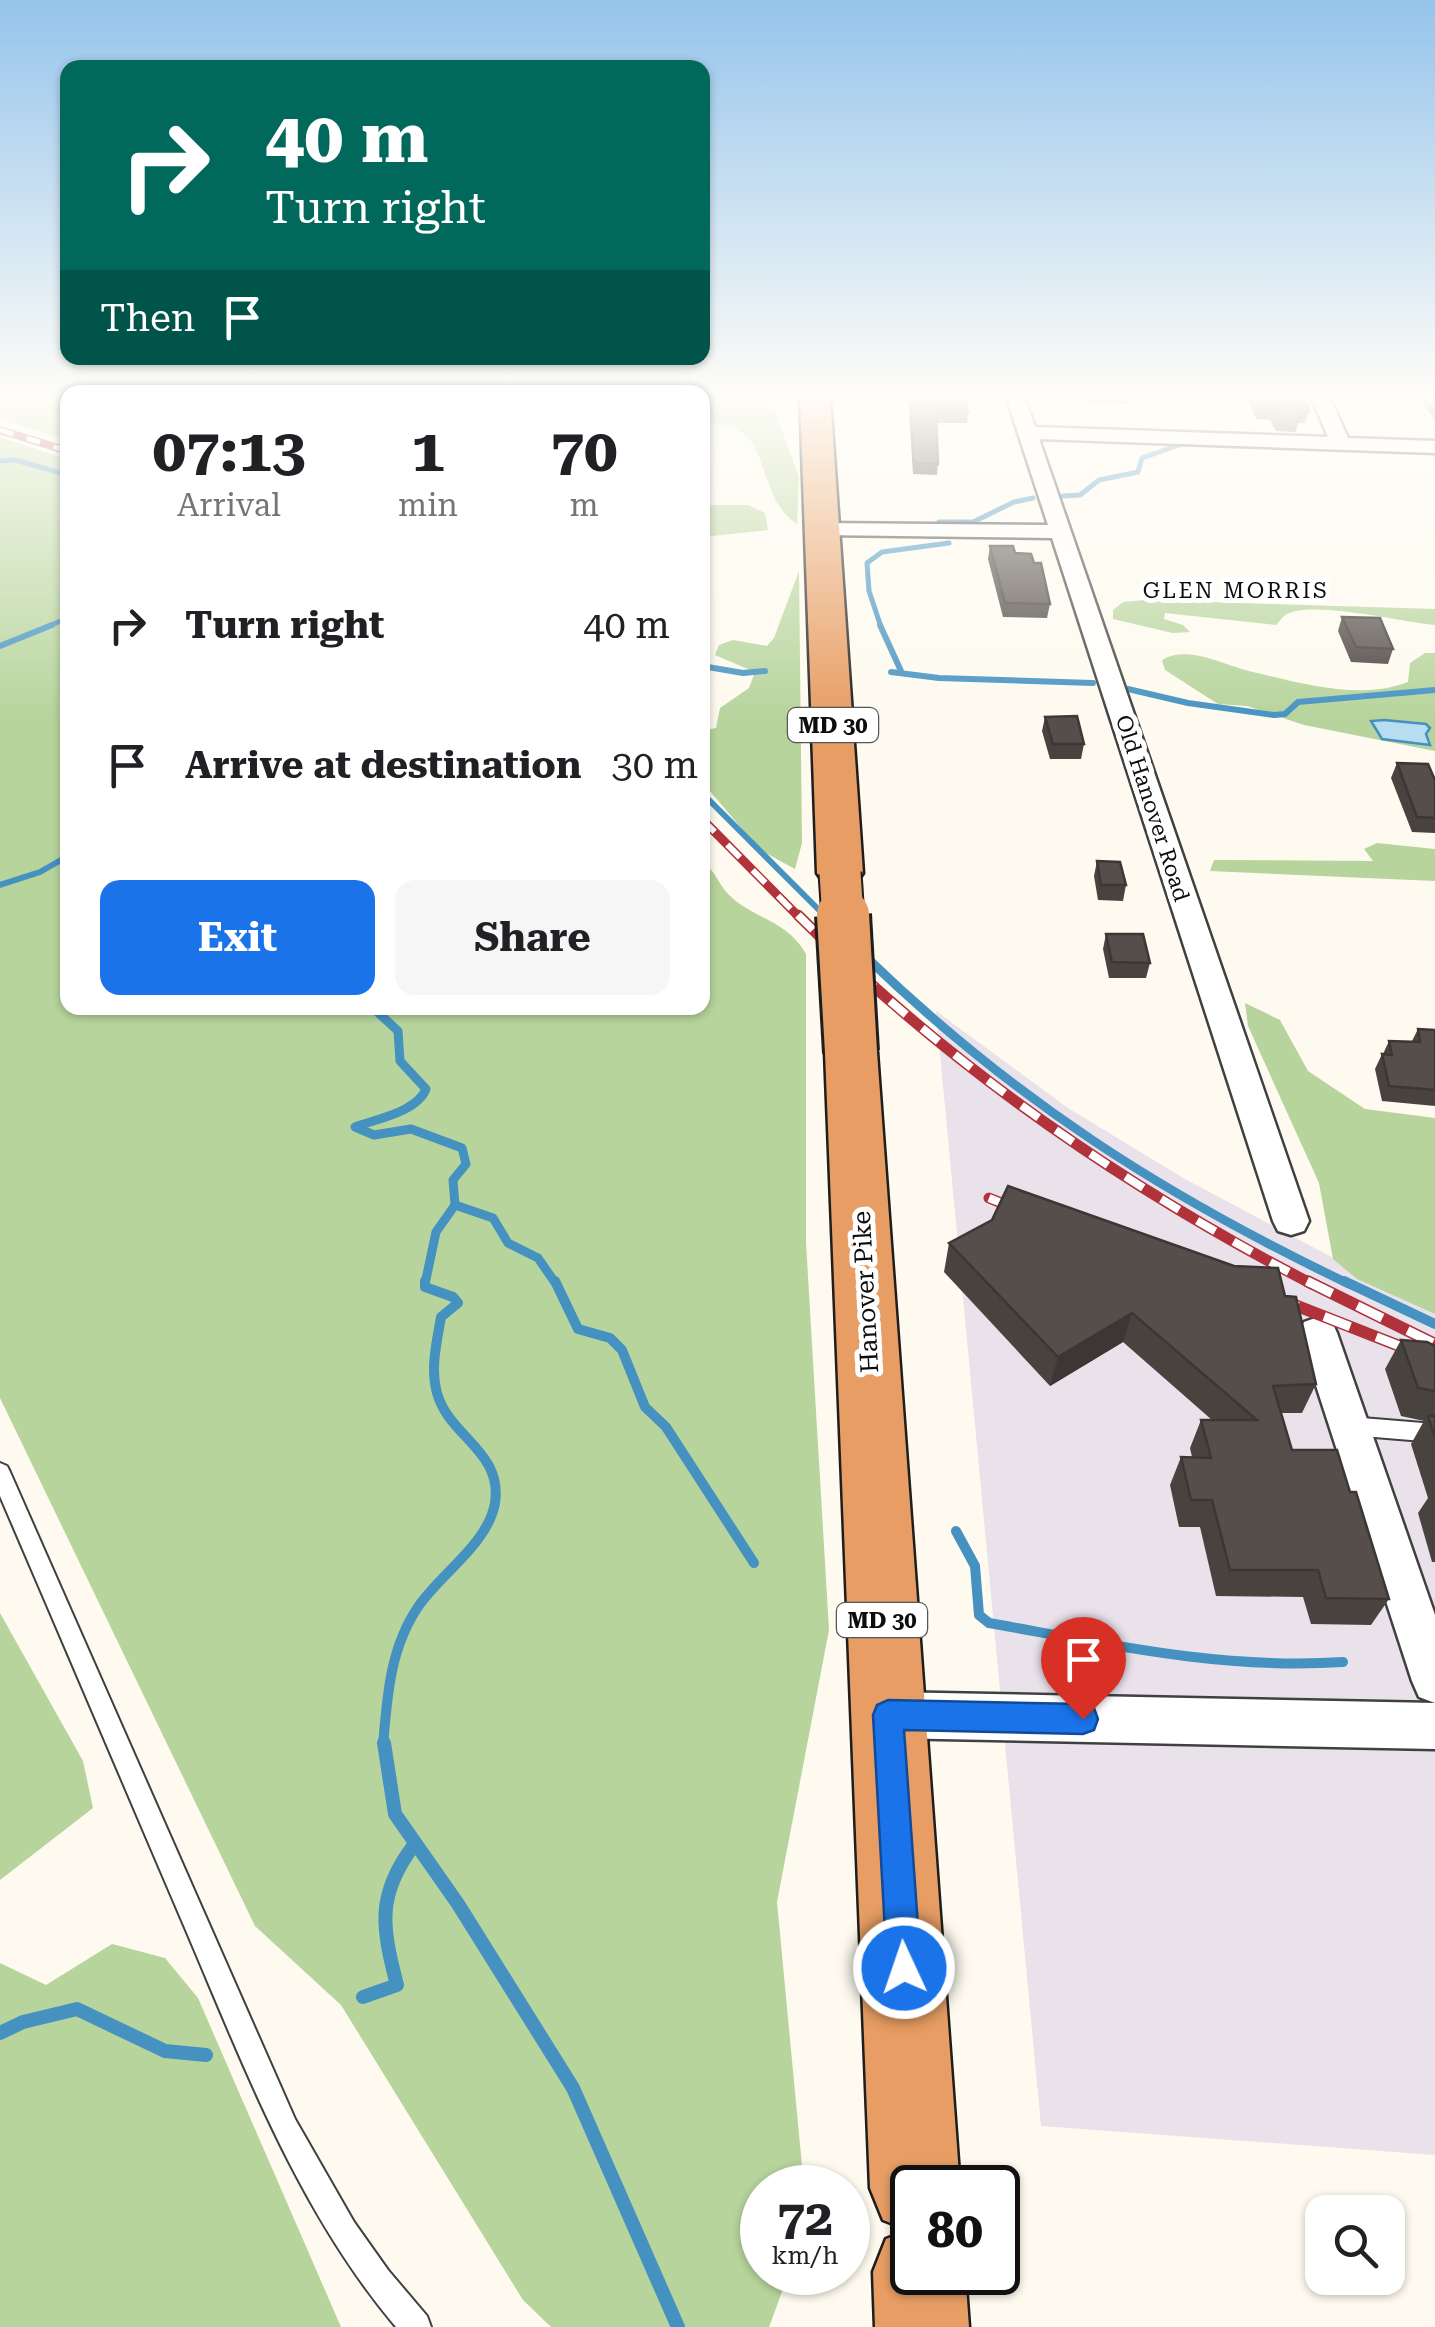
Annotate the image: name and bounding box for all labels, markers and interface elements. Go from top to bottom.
text: 40 m [265,97,429,179]
icon: right [100,100,230,230]
text: Turn right [265,181,486,234]
icon: arrive [215,290,270,345]
text: Then [100,296,195,340]
text: 07:13 [152,415,306,486]
text: 1 [411,415,445,486]
text: 70 [550,415,618,486]
text: Arrival [177,486,281,524]
text: min [398,486,458,524]
text: m [569,486,599,524]
district label: GLEN MORRIS [1143,578,1329,603]
icon: right [100,598,155,653]
text: Turn right [185,603,384,647]
text: 40 m [583,603,670,647]
road number: MD 30 [788,708,878,742]
street label: Old Hanover Road [1111,712,1194,904]
icon: arrive [100,738,155,793]
text: Arrive at destination [185,743,581,787]
text: 30 m [611,743,698,787]
button: Exit [100,880,375,995]
button: Share [395,880,670,995]
street label: Hanover Pike [847,1210,884,1374]
road number: MD 30 [837,1603,927,1637]
pin [1041,1617,1126,1720]
icon: arrive [1056,1632,1111,1687]
position arrow [852,1916,956,2020]
speed limit sign: 80 [890,2165,1020,2295]
text: 72 [777,2189,833,2247]
map controls [1305,2195,1405,2295]
button: search [1305,2195,1405,2295]
text: km/h [772,2241,838,2270]

